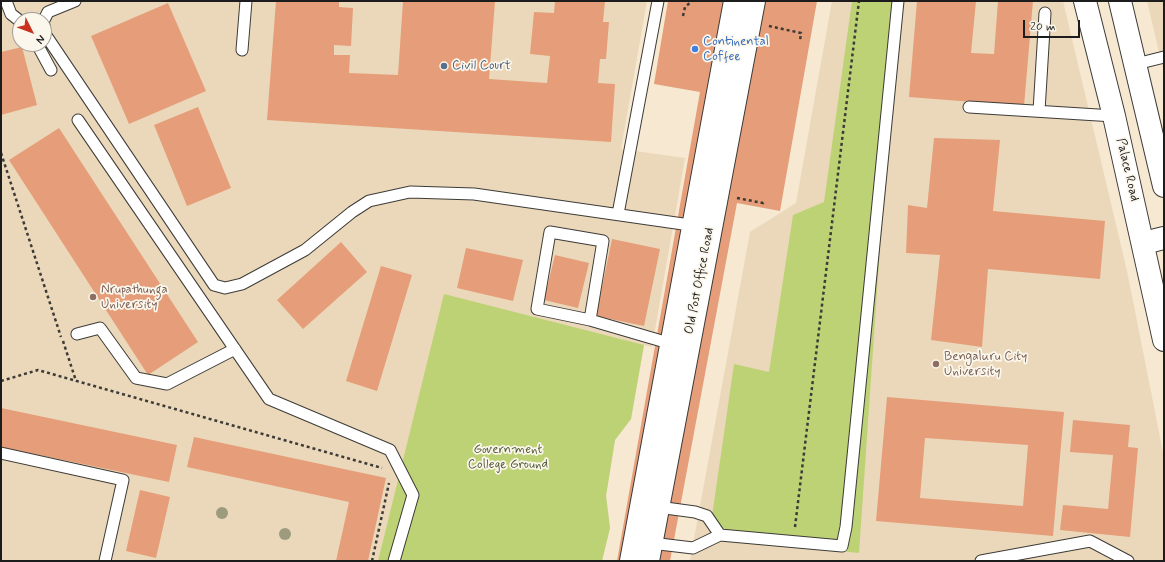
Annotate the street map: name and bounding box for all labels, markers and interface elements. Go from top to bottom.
north arrow [12,12,52,52]
scale bar [1025,12,1082,38]
text: 20 m [1030,19,1056,35]
text: N [33,32,48,47]
place label: Continental Coffee [703,34,769,65]
marker: Continental Coffee [690,44,700,54]
place label: Civil Court [452,58,511,74]
marker: Civil Court [439,61,449,71]
street label: Palace Road [1112,137,1142,203]
street label: Old Post Office Road [682,226,718,336]
place label: Nrupathunga University [101,282,168,313]
marker: Nrupathunga University [88,292,98,302]
place label: Bengaluru City University [944,349,1027,380]
marker: Bengaluru City University [931,359,941,369]
park label: Government College Ground [468,442,548,473]

